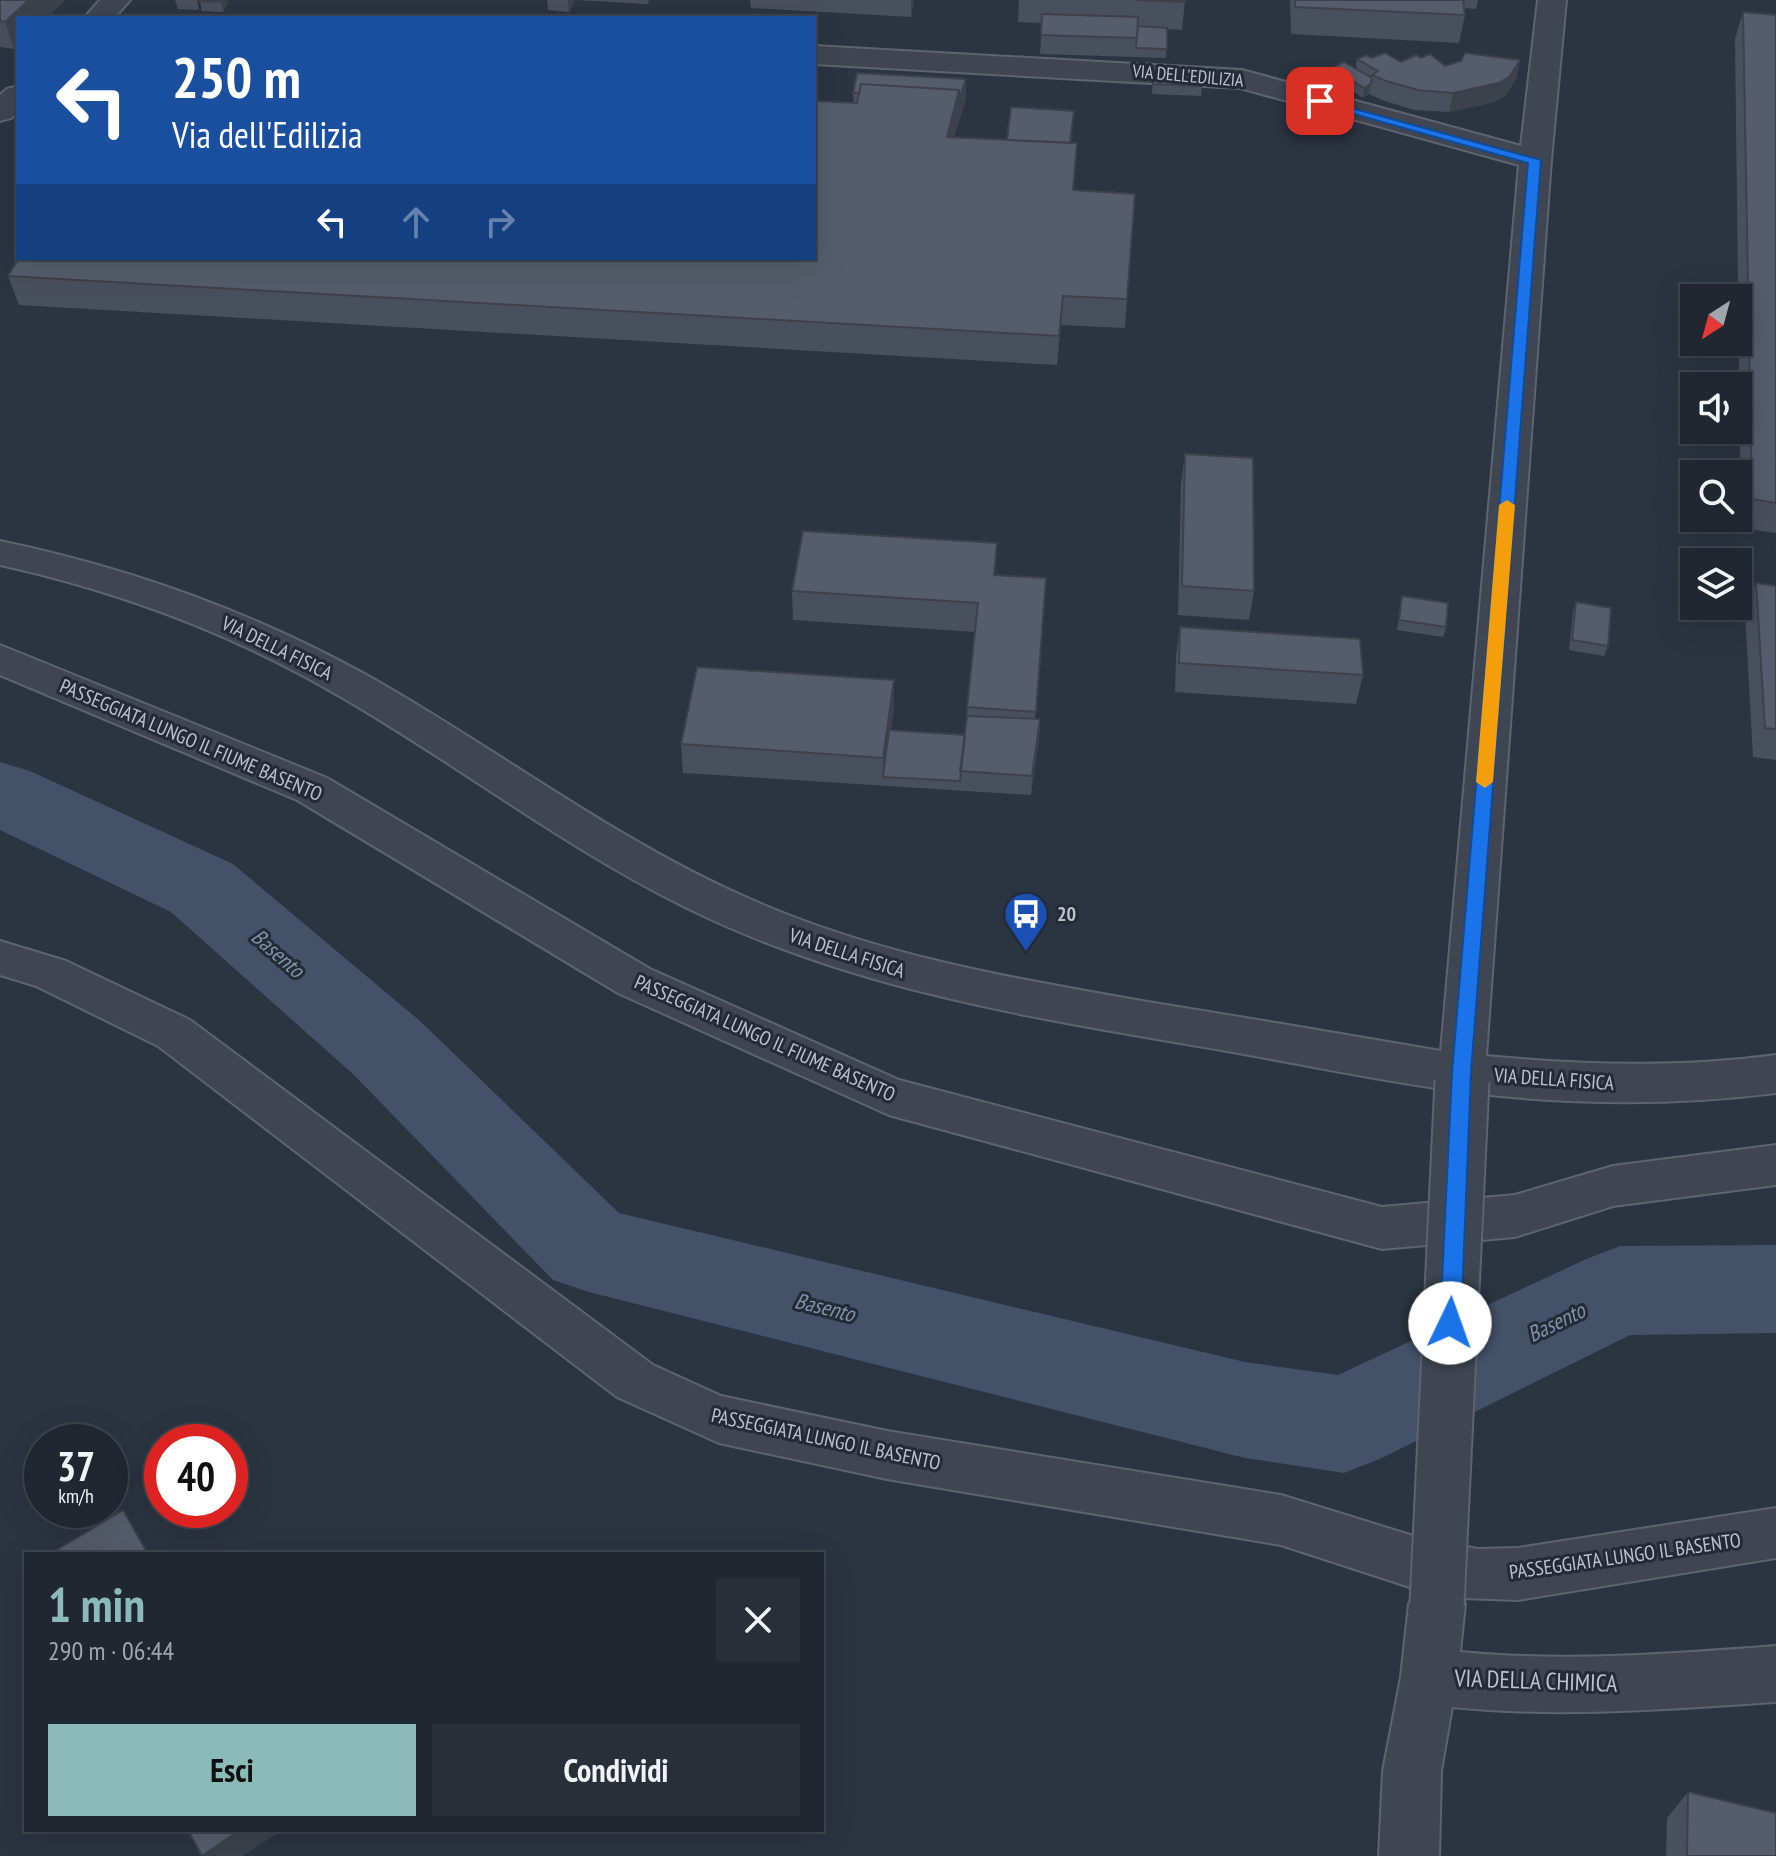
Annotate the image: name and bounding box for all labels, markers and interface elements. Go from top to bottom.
text: 250 m [172,41,301,113]
icon: left [40,48,144,152]
street label: VIA DELL'EDILIZIA [1131,59,1245,92]
pin [1286,67,1354,135]
icon: arrive [1298,79,1342,123]
text: Via dell'Edilizia [172,111,362,158]
icon: left [310,200,354,244]
icon: ahead [394,200,438,244]
icon: right [478,200,522,244]
north arrow [1680,284,1752,356]
map controls [1680,284,1752,620]
button: sound [1680,372,1752,444]
button: search [1680,460,1752,532]
button: layers [1680,548,1752,620]
street label: VIA DELLA FISICA [216,610,337,686]
street label: PASSEGGIATA LUNGO IL FIUME BASENTO [56,673,326,807]
bus stop icon: 20 [1002,890,1050,953]
place label: 20 [1057,901,1076,927]
street label: VIA DELLA FISICA [785,922,909,984]
water label: Basento [246,923,311,984]
street label: PASSEGGIATA LUNGO IL FIUME BASENTO [631,969,899,1107]
street label: VIA DELLA FISICA [1492,1062,1615,1096]
position arrow [1408,1281,1492,1365]
water label: Basento [792,1286,859,1328]
water label: Basento [1523,1295,1591,1348]
street label: PASSEGGIATA LUNGO IL BASENTO [709,1402,943,1476]
speed limit sign: 40 [144,1424,248,1528]
text: 37 [57,1440,95,1492]
text: km/h [58,1483,94,1509]
street label: PASSEGGIATA LUNGO IL BASENTO [1507,1527,1743,1585]
text: 1 min [48,1573,145,1635]
button: close [716,1578,800,1662]
text: 290 m · 06:44 [48,1634,174,1667]
street label: VIA DELLA CHIMICA [1453,1662,1619,1699]
button: Esci [48,1724,416,1816]
button: Condividi [432,1724,800,1816]

